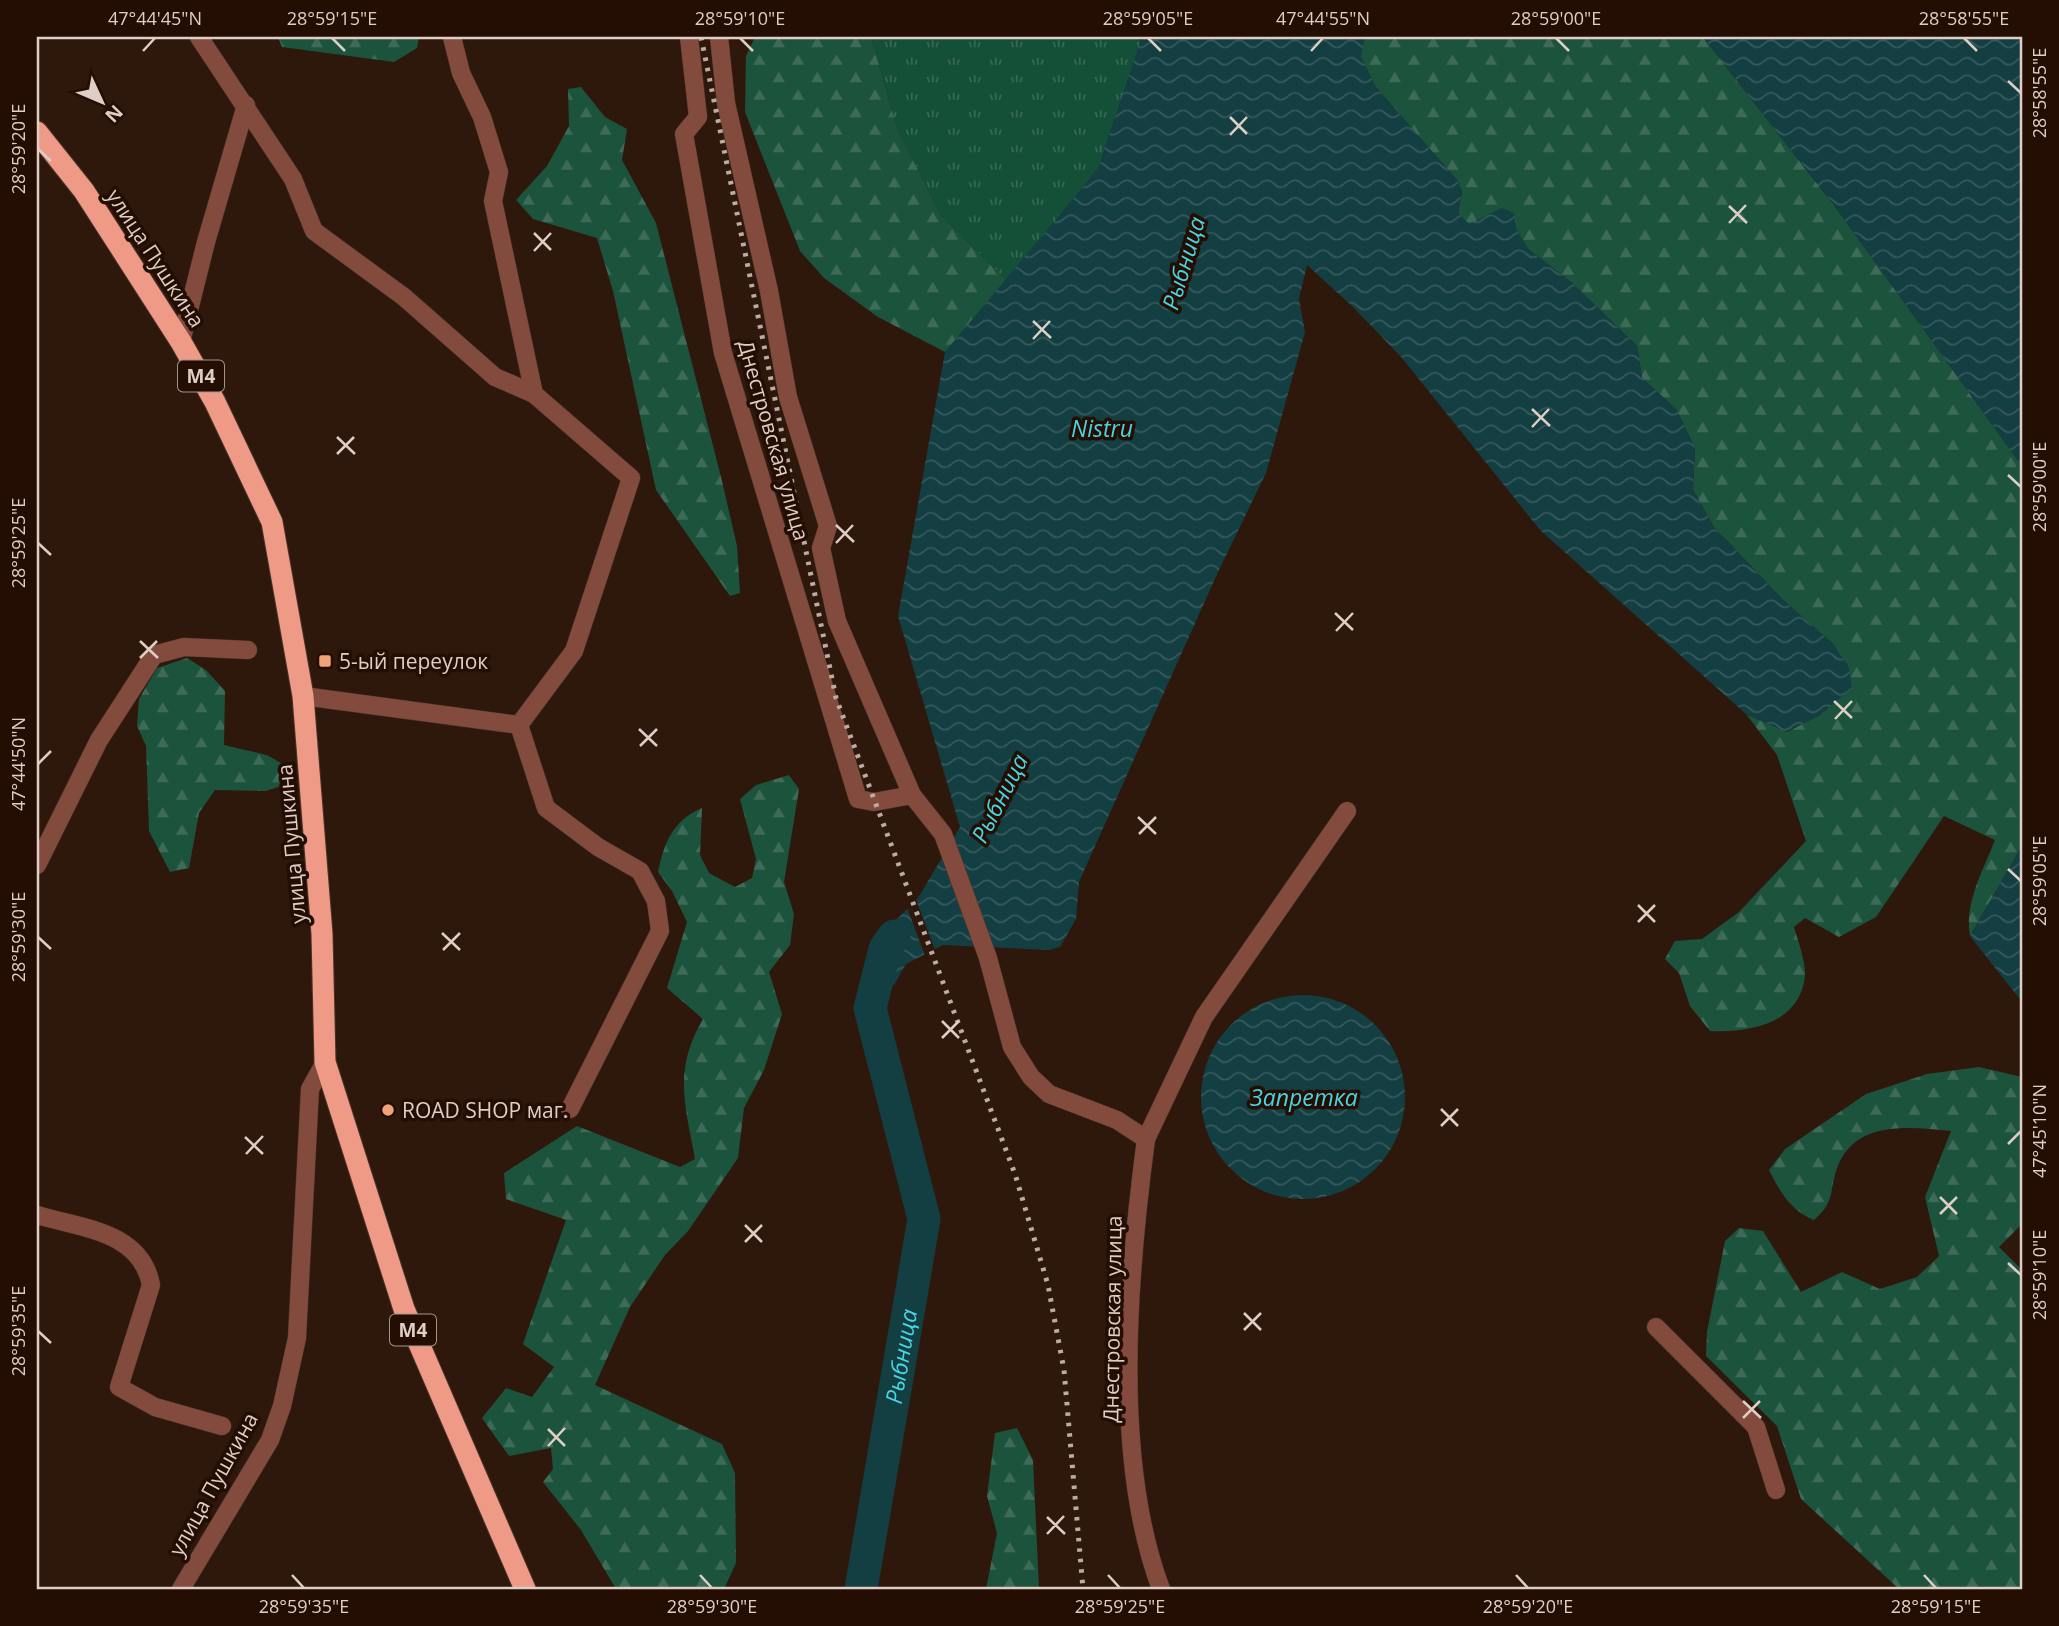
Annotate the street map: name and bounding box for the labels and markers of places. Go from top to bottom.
place label: 5-ый переулок [339,647,488,675]
marker: 5-ый переулок [317,653,333,669]
place label: ROAD SHOP маг. [402,1096,568,1124]
marker: ROAD SHOP маг. [380,1102,396,1118]

